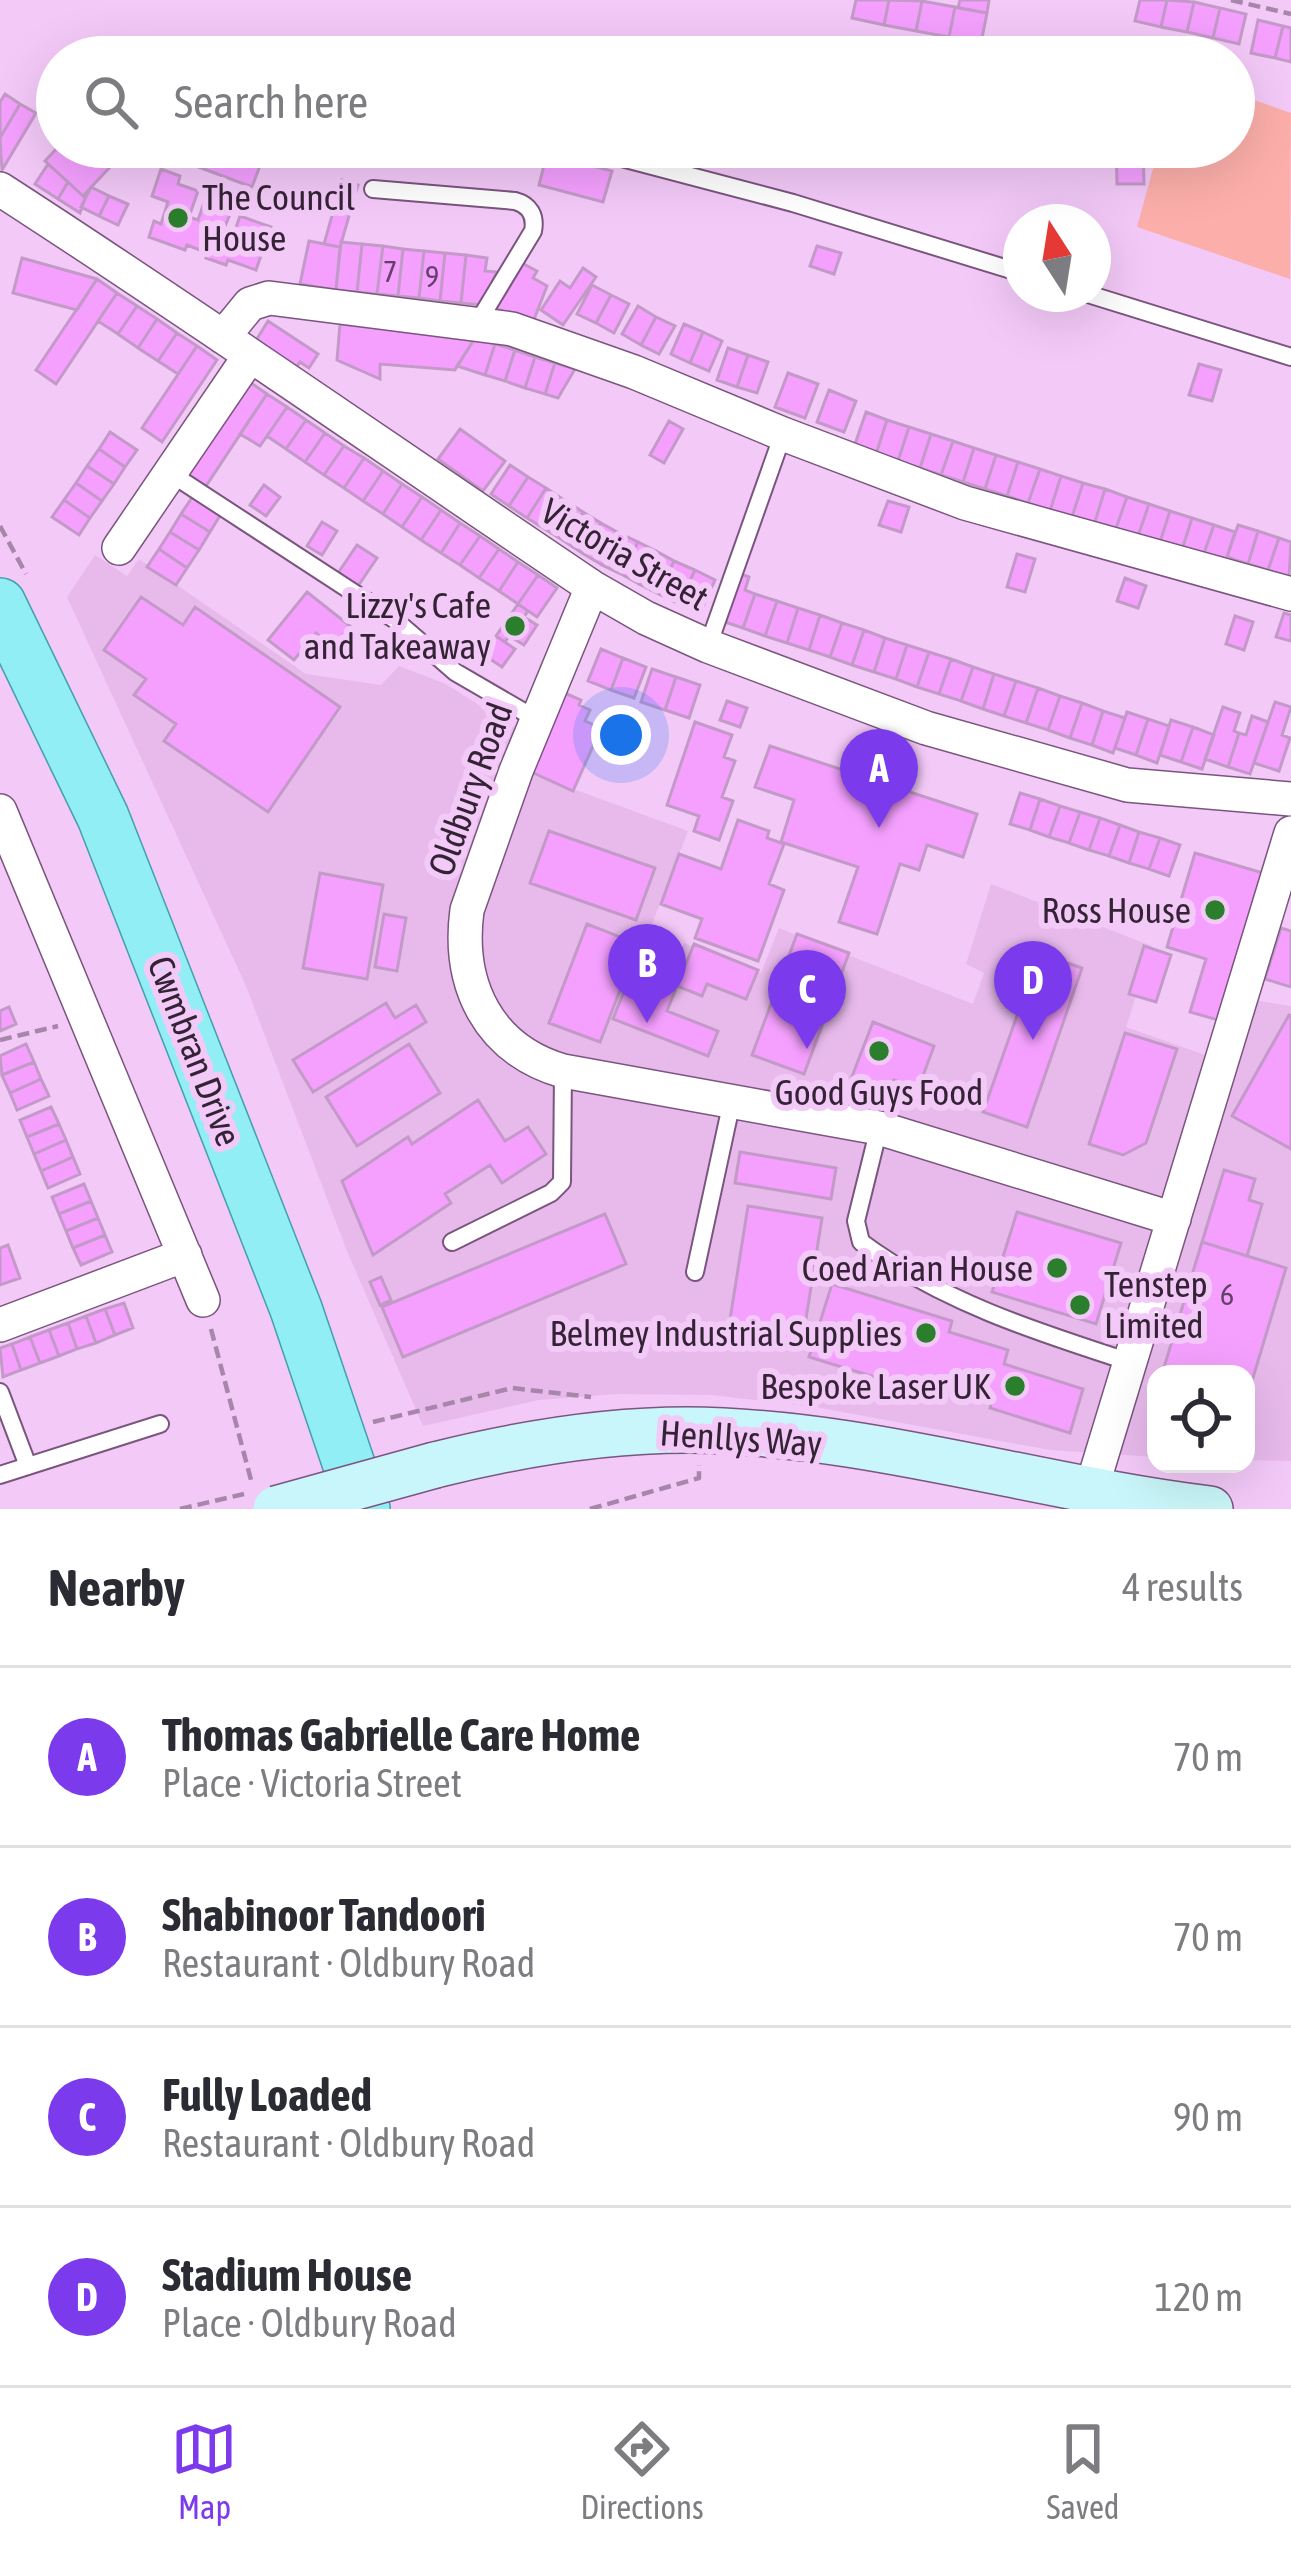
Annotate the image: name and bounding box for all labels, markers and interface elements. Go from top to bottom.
search box [36,36,1255,168]
icon: search [78,69,144,135]
text: Search here [174,76,368,128]
place label: The Council House [202,176,355,259]
north arrow [1003,204,1111,312]
marker: The Council House [165,205,191,231]
house number: 7 [383,254,397,288]
house number: 9 [425,259,439,293]
street label: Victoria Street [534,489,716,619]
place label: Lizzy's Cafe and Takeaway [304,584,491,667]
marker: Lizzy's Cafe and Takeaway [502,613,528,639]
street label: Oldbury Road [419,697,521,881]
your location [591,705,651,765]
pin: A [840,729,918,828]
place label: Ross House [1041,889,1191,931]
marker: Ross House [1202,897,1228,923]
pin: B [608,924,686,1023]
pin: D [994,941,1072,1040]
street label: Cwmbran Drive [140,950,250,1152]
pin: C [768,950,846,1049]
marker: Good Guys Food [866,1038,892,1064]
place label: Good Guys Food [775,1071,983,1113]
place label: Coed Arian House [802,1247,1033,1289]
marker: Coed Arian House [1044,1255,1070,1281]
place label: Tenstep Limited [1104,1263,1208,1346]
house number: 6 [1220,1277,1234,1311]
marker: Tenstep Limited [1067,1292,1093,1318]
place label: Belmey Industrial Supplies [550,1312,902,1354]
marker: Belmey Industrial Supplies [913,1320,939,1346]
place label: Bespoke Laser UK [760,1365,991,1407]
map controls [1147,1365,1255,1473]
button: locate [1147,1365,1255,1473]
marker: Bespoke Laser UK [1002,1373,1028,1399]
street label: Henllys Way [658,1411,824,1465]
text: Nearby [48,1558,185,1617]
text: 4 results [1122,1565,1243,1609]
text: Thomas Gabrielle Care Home [162,1709,641,1761]
text: A [77,1735,97,1779]
text: 70 m [1173,1735,1243,1779]
text: Place · Victoria Street [162,1761,462,1805]
text: Shabinoor Tandoori [162,1889,486,1941]
text: B [78,1915,96,1959]
text: 70 m [1173,1915,1243,1959]
text: Restaurant · Oldbury Road [162,1941,535,1985]
text: Fully Loaded [162,2069,372,2121]
text: C [78,2095,96,2139]
text: 90 m [1173,2095,1243,2139]
text: Restaurant · Oldbury Road [162,2121,535,2165]
text: Stadium House [162,2249,412,2301]
text: D [76,2275,98,2319]
text: 120 m [1155,2275,1243,2319]
text: Place · Oldbury Road [162,2301,457,2345]
tab: Map [171,2416,237,2526]
tab: Directions [580,2416,704,2526]
tab: Saved [1047,2416,1119,2526]

